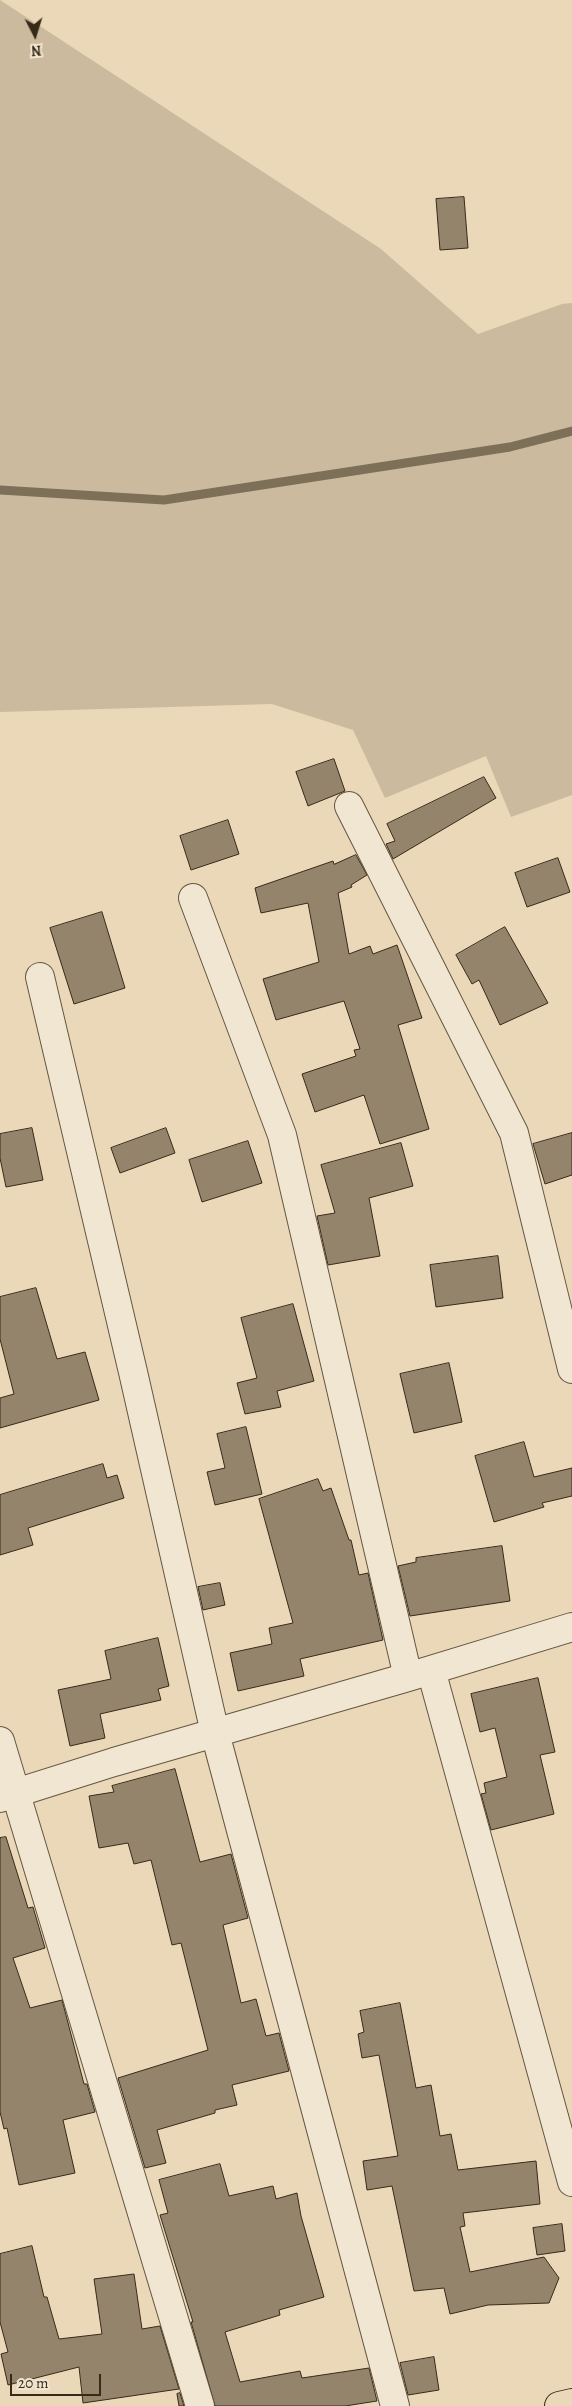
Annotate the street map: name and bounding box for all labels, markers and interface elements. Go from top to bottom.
north arrow [10,10,60,60]
text: N [30,41,42,60]
scale bar [12,2364,104,2396]
text: 20 m [18,2373,49,2393]

